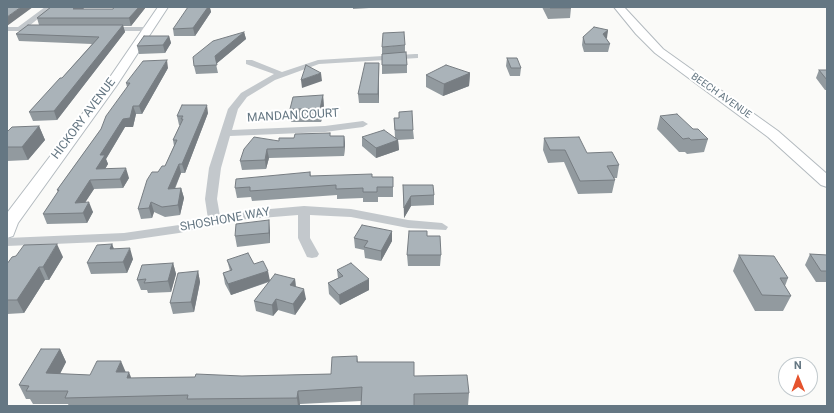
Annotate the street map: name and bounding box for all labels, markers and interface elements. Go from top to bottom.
street label: BEECH AVENUE [688,71,754,121]
street label: HICKORY AVENUE [49,76,119,162]
street label: MANDAN COURT [247,106,339,126]
street label: SHOSHONE WAY [179,205,271,235]
north arrow [778,357,818,397]
text: N [794,359,802,372]

